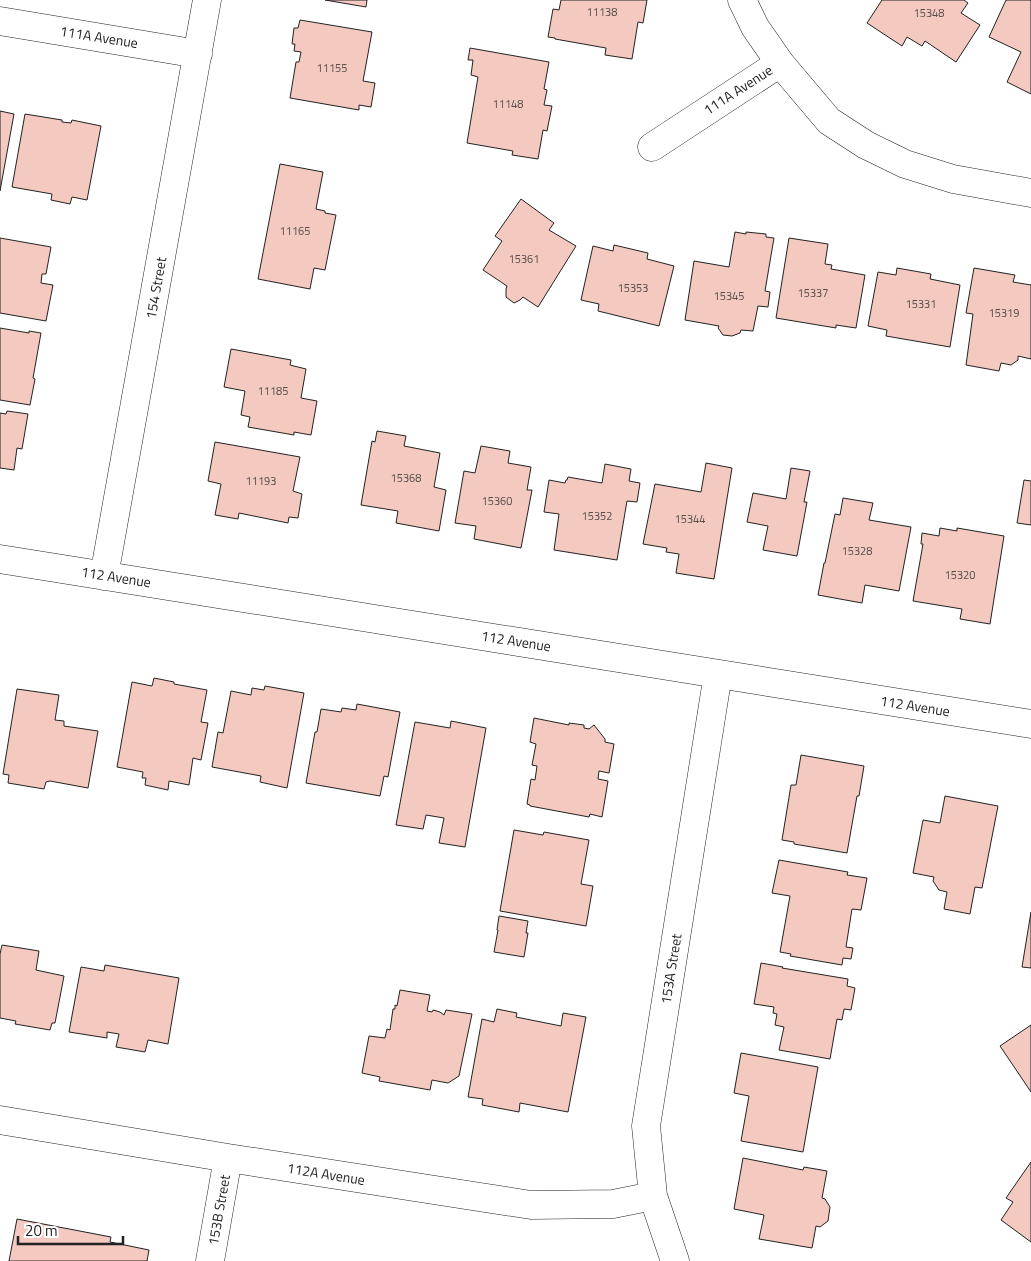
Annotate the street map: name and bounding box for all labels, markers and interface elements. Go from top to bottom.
house number: 11138 [587,4,617,20]
house number: 15348 [914,5,944,21]
street label: 111A Avenue [59,20,140,53]
street label: 111A Avenue [699,59,776,120]
house number: 11155 [317,60,347,76]
house number: 11148 [493,96,523,112]
house number: 11165 [280,223,310,239]
house number: 15361 [509,251,539,267]
street label: 154 Street [140,255,171,321]
house number: 15353 [618,280,648,296]
house number: 15337 [798,285,828,301]
house number: 15345 [714,288,744,304]
house number: 15331 [906,296,936,312]
house number: 15319 [989,305,1019,321]
house number: 11185 [258,383,288,399]
house number: 15368 [391,470,421,486]
house number: 11193 [246,473,276,489]
house number: 15360 [482,493,512,509]
house number: 15352 [582,508,612,524]
house number: 15344 [675,511,705,527]
house number: 15328 [842,543,872,559]
street label: 112 Avenue [80,561,152,592]
house number: 15320 [945,567,975,583]
street label: 112 Avenue [480,625,552,656]
street label: 112 Avenue [879,690,951,721]
street label: 153A Street [655,932,686,1006]
street label: 112A Avenue [286,1157,367,1190]
street label: 153B Street [202,1173,235,1247]
scale bar [18,1214,122,1246]
text: 20 m [25,1219,58,1242]

